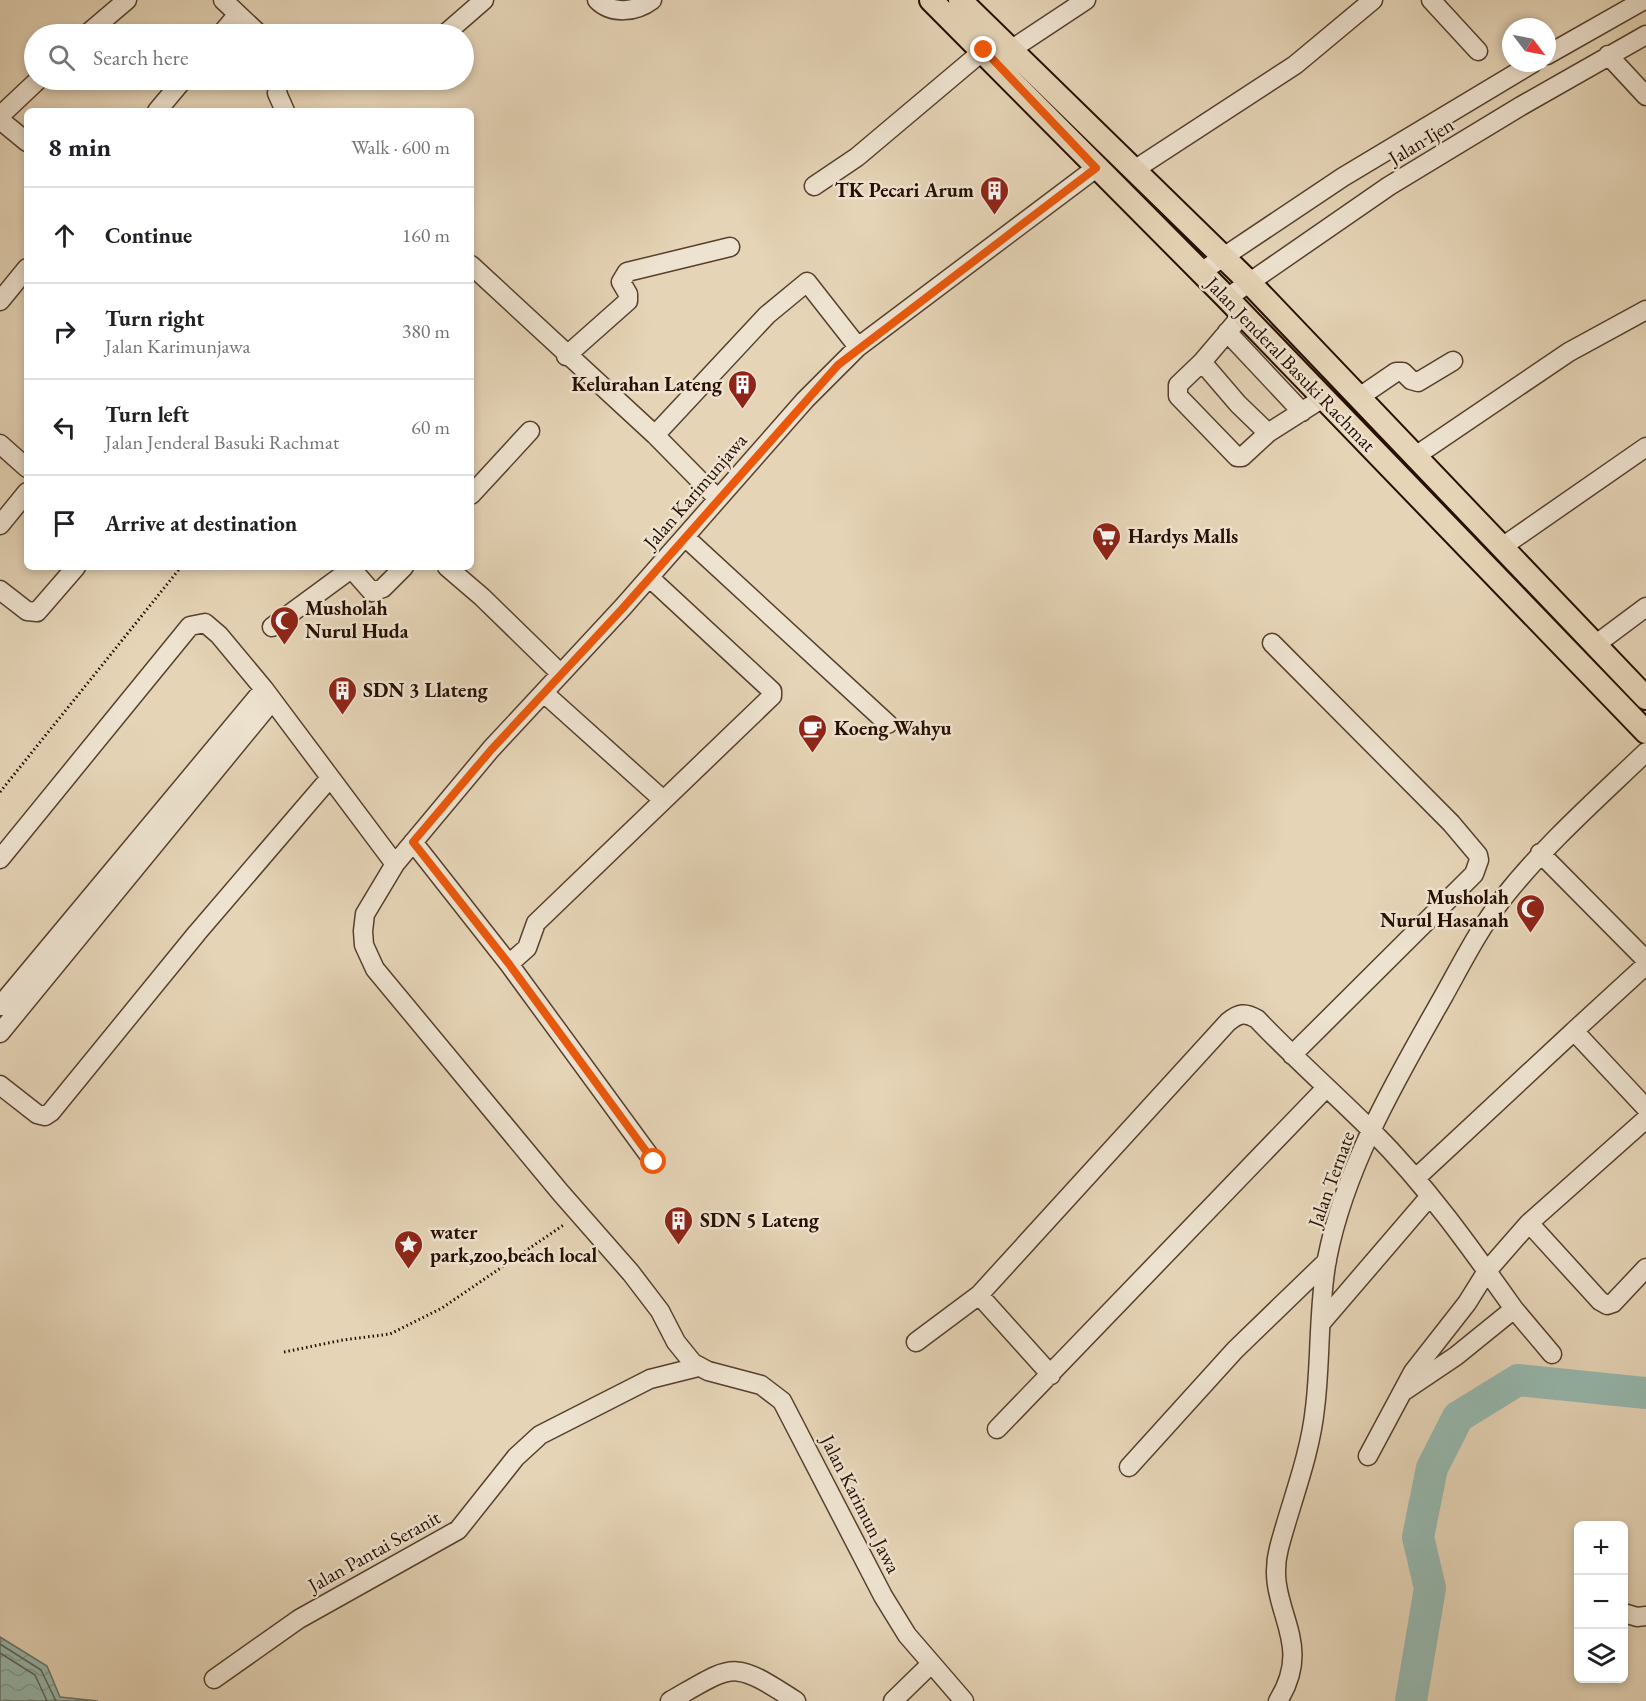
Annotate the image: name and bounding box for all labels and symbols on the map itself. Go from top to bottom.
north arrow [1502,18,1556,72]
route end [970,36,996,62]
street label: Jalan Ijen [1382,111,1459,172]
building icon: TK Pecari Arum [979,174,1011,216]
place label: TK Pecari Arum [835,177,974,203]
street label: Jalan Jenderal Basuki Rachmat [1199,269,1382,458]
building icon: Kelurahan Lateng [727,368,759,410]
place label: Kelurahan Lateng [572,371,723,397]
street label: Jalan Karimunjawa [636,428,753,556]
supermarket icon: Hardys Malls [1091,520,1123,562]
place label: Hardys Malls [1128,523,1238,549]
place label: Musholah Nurul Huda [305,595,409,644]
mosque icon: Musholah Nurul Huda [268,604,300,646]
building icon: SDN 3 Llateng [326,674,358,716]
place label: SDN 3 Llateng [363,677,489,703]
cafe icon: Koeng Wahyu [797,712,829,754]
place label: Koeng Wahyu [834,715,952,741]
place label: Musholah Nurul Hasanah [1380,884,1509,933]
mosque icon: Musholah Nurul Hasanah [1514,892,1546,934]
street label: Jalan Ternate [1301,1127,1360,1233]
route start [640,1148,666,1174]
building icon: SDN 5 Lateng [663,1204,695,1246]
place label: SDN 5 Lateng [700,1207,820,1233]
place label: water park,zoo,beach local [430,1219,597,1268]
place icon: water park,zoo,beach local [393,1228,425,1270]
street label: Jalan Karimun Jawa [814,1429,907,1578]
street label: Jalan Pantai Seranit [301,1504,445,1599]

